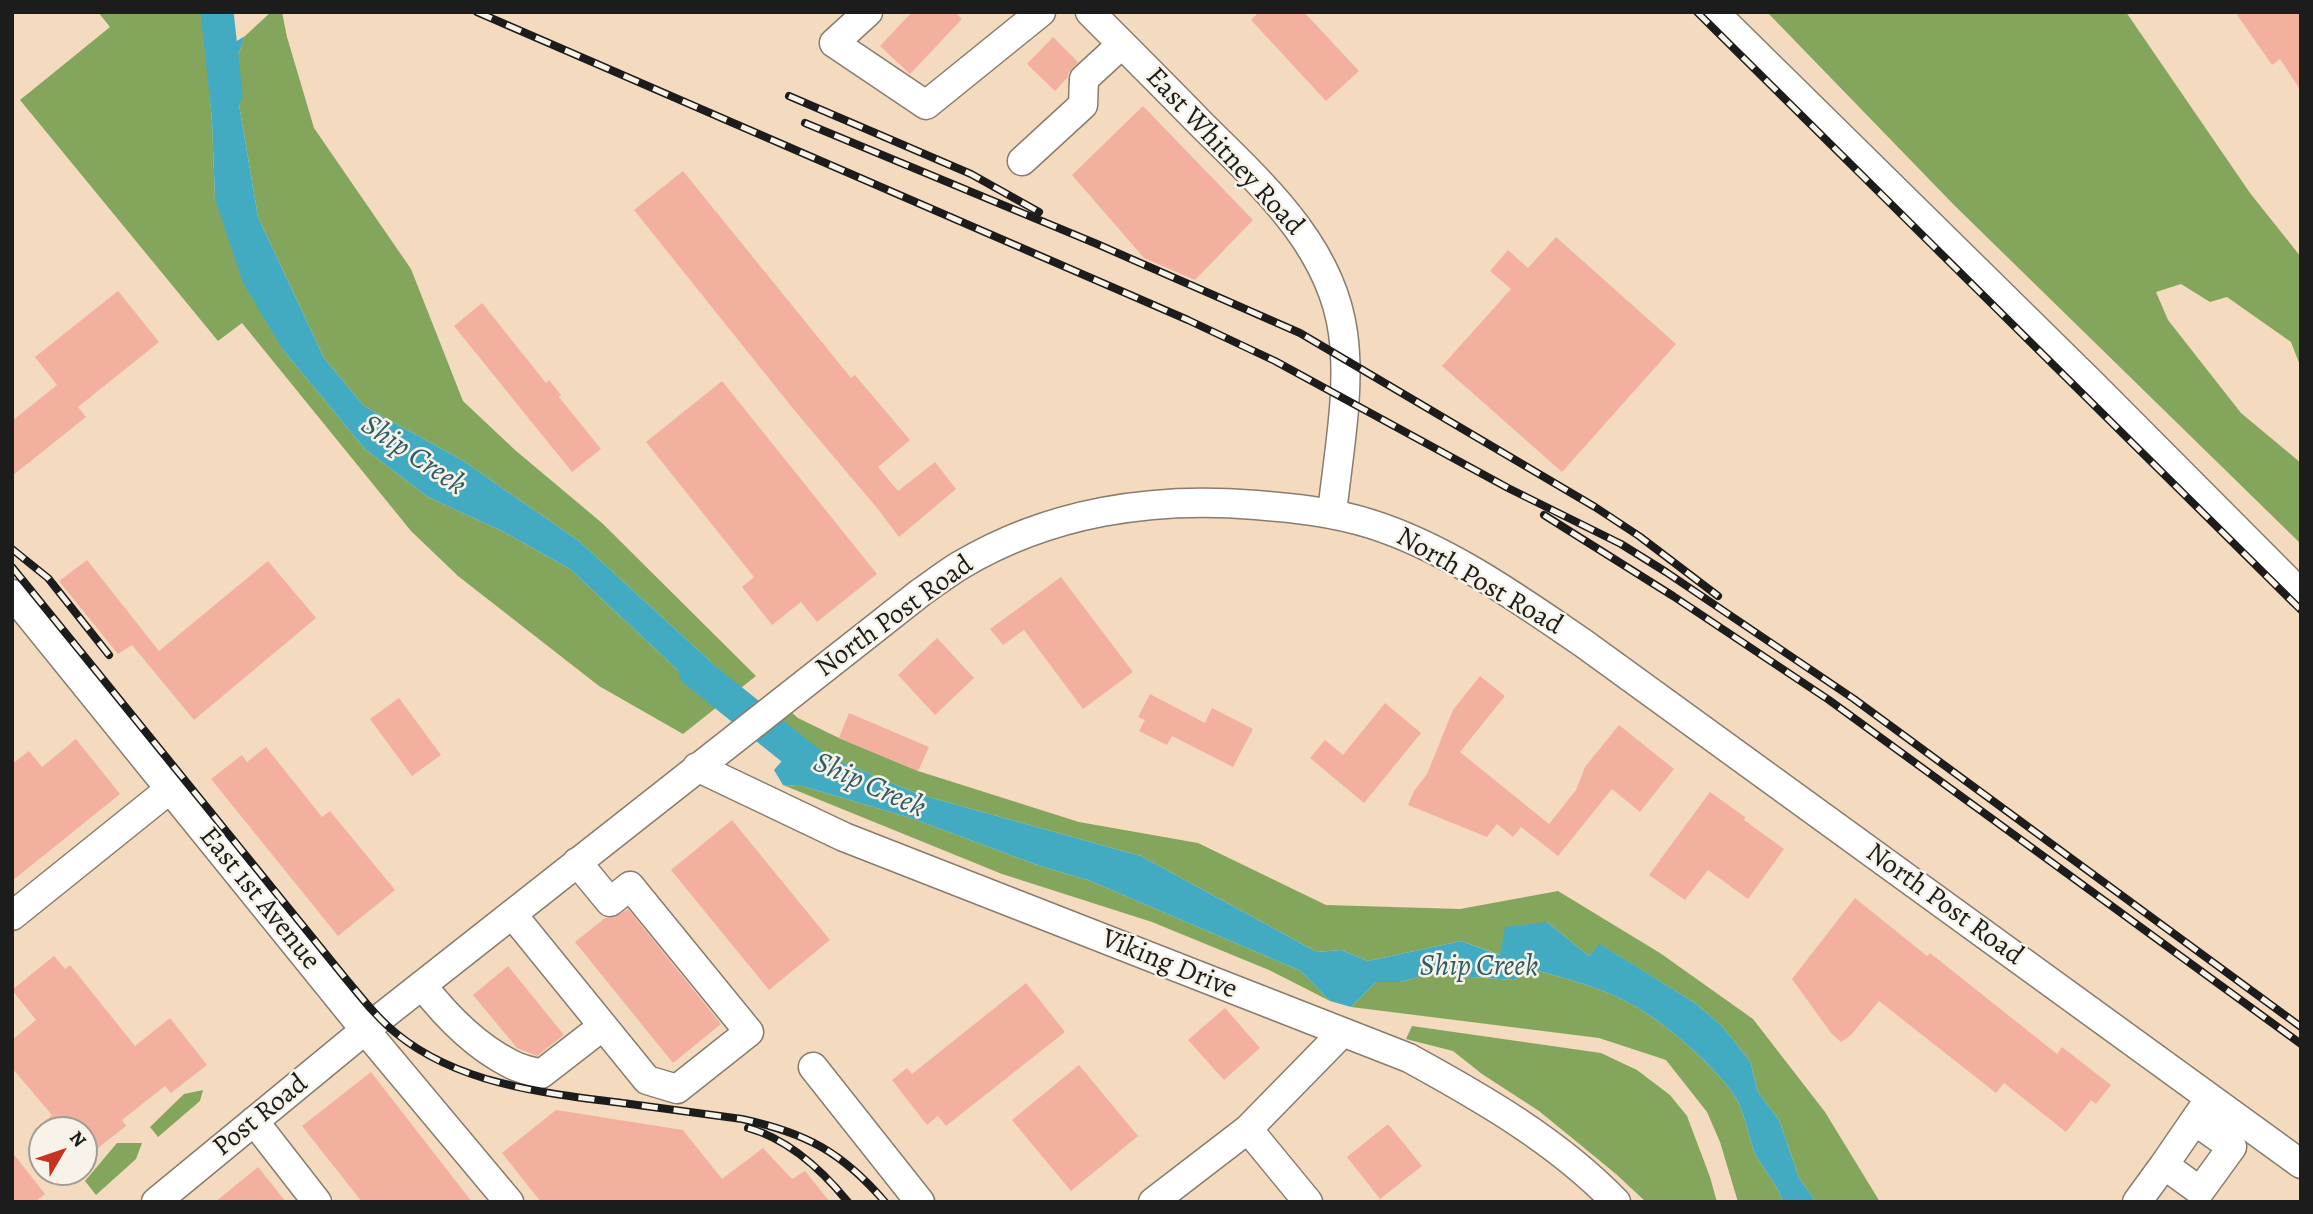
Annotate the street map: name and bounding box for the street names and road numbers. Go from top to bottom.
street label: East Whitney Road [1138,61,1310,243]
street label: North Post Road [1390,521,1568,643]
street label: North Post Road [810,549,980,685]
street label: East 1st Avenue [191,821,327,977]
street label: North Post Road [1859,837,2029,973]
street label: Viking Drive [1096,923,1242,1007]
street label: Post Road [207,1068,315,1164]

